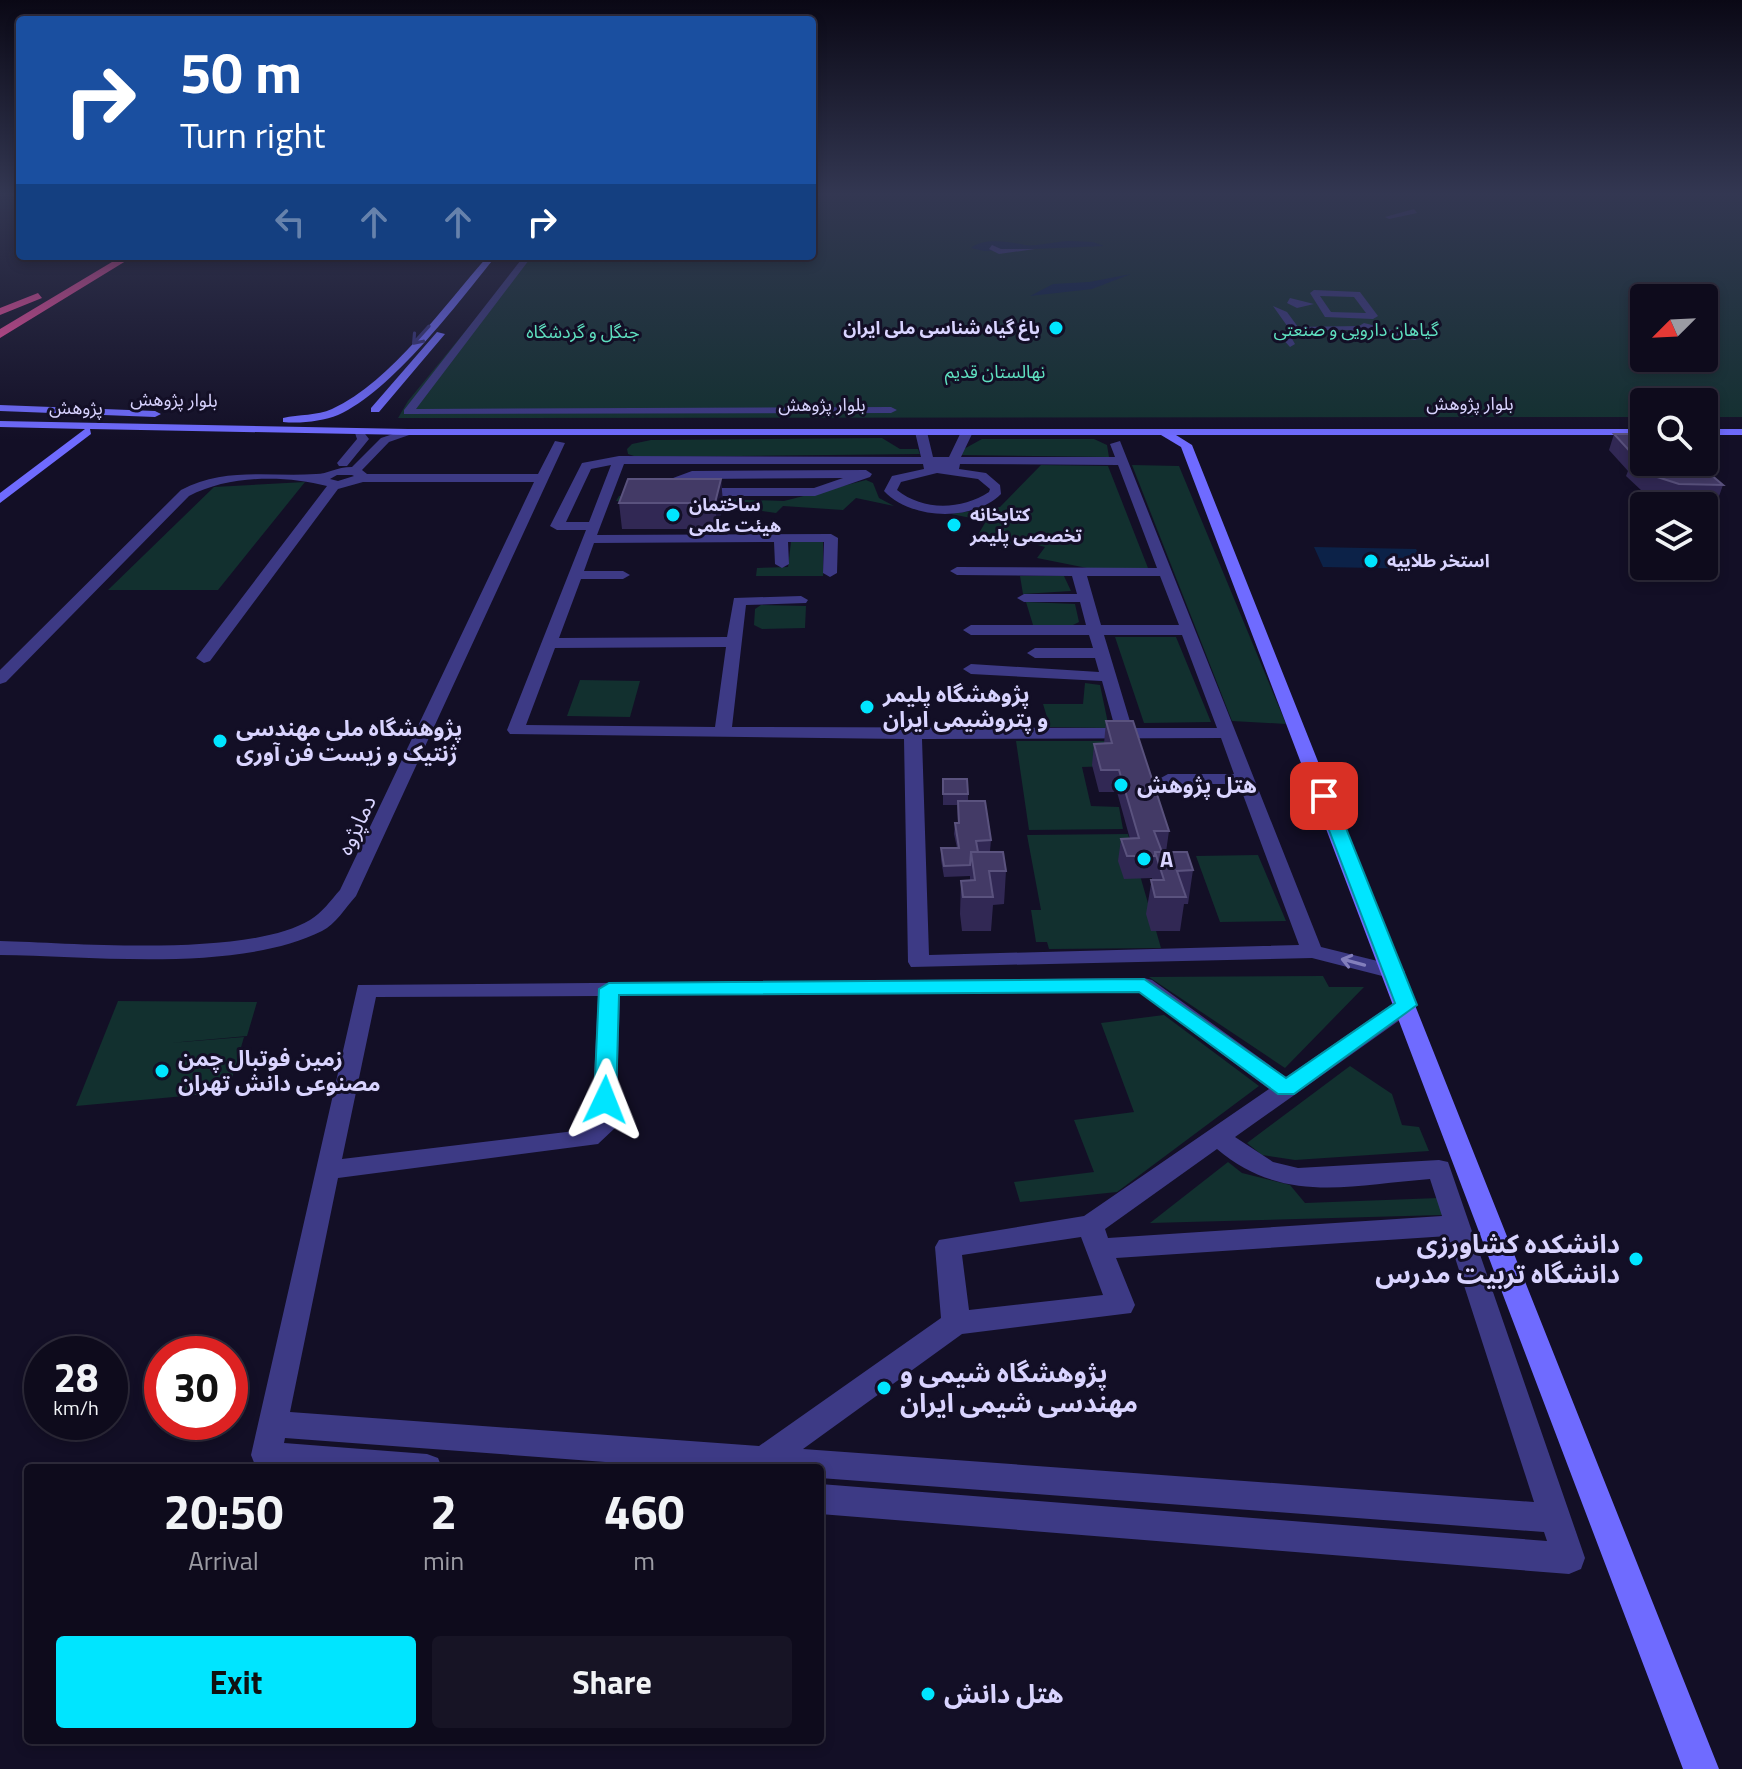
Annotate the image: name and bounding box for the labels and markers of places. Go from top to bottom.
place label: باغ گیاه‌ شناسی ملی ایران [843,314,1040,341]
marker: باغ گیاه‌ شناسی ملی ایران [1047,319,1065,337]
place label: ساختمان هیئت علمی [689,491,781,539]
place label: کتابخانه تخصصی پلیمر [969,501,1083,549]
marker: ساختمان هیئت علمی [664,506,682,524]
marker: کتابخانه تخصصی پلیمر [945,516,963,534]
place label: استخر طلاییه [1387,547,1490,574]
marker: استخر طلاییه [1362,552,1380,570]
place label: پژوهشگاه پلیمر و پتروشیمی ایران [882,677,1048,736]
marker: پژوهشگاه پلیمر و پتروشیمی ایران [858,698,876,716]
place label: پژوهشگاه ملی مهندسی ژنتیک و زیست فن آوری [236,711,462,770]
marker: پژوهشگاه ملی مهندسی ژنتیک و زیست فن آوری [211,732,229,750]
pin [1290,762,1358,830]
place label: هتل پژوهش [1137,768,1257,802]
marker: هتل پژوهش [1112,776,1130,794]
place label: A [1160,842,1173,876]
marker: A [1135,850,1153,868]
place label: زمین فوتبال چمن مصنوعی دانش تهران [178,1041,381,1100]
marker: زمین فوتبال چمن مصنوعی دانش تهران [153,1062,171,1080]
place label: دانشکده کشاورزی دانشگاه تربیت مدرس [1375,1224,1620,1293]
marker: دانشکده کشاورزی دانشگاه تربیت مدرس [1627,1250,1645,1268]
place label: پژوهشگاه شیمی و مهندسی شیمی ایران [900,1353,1138,1422]
marker: پژوهشگاه شیمی و مهندسی شیمی ایران [875,1379,893,1397]
place label: هتل دانش [944,1674,1064,1713]
marker: هتل دانش [919,1685,937,1703]

